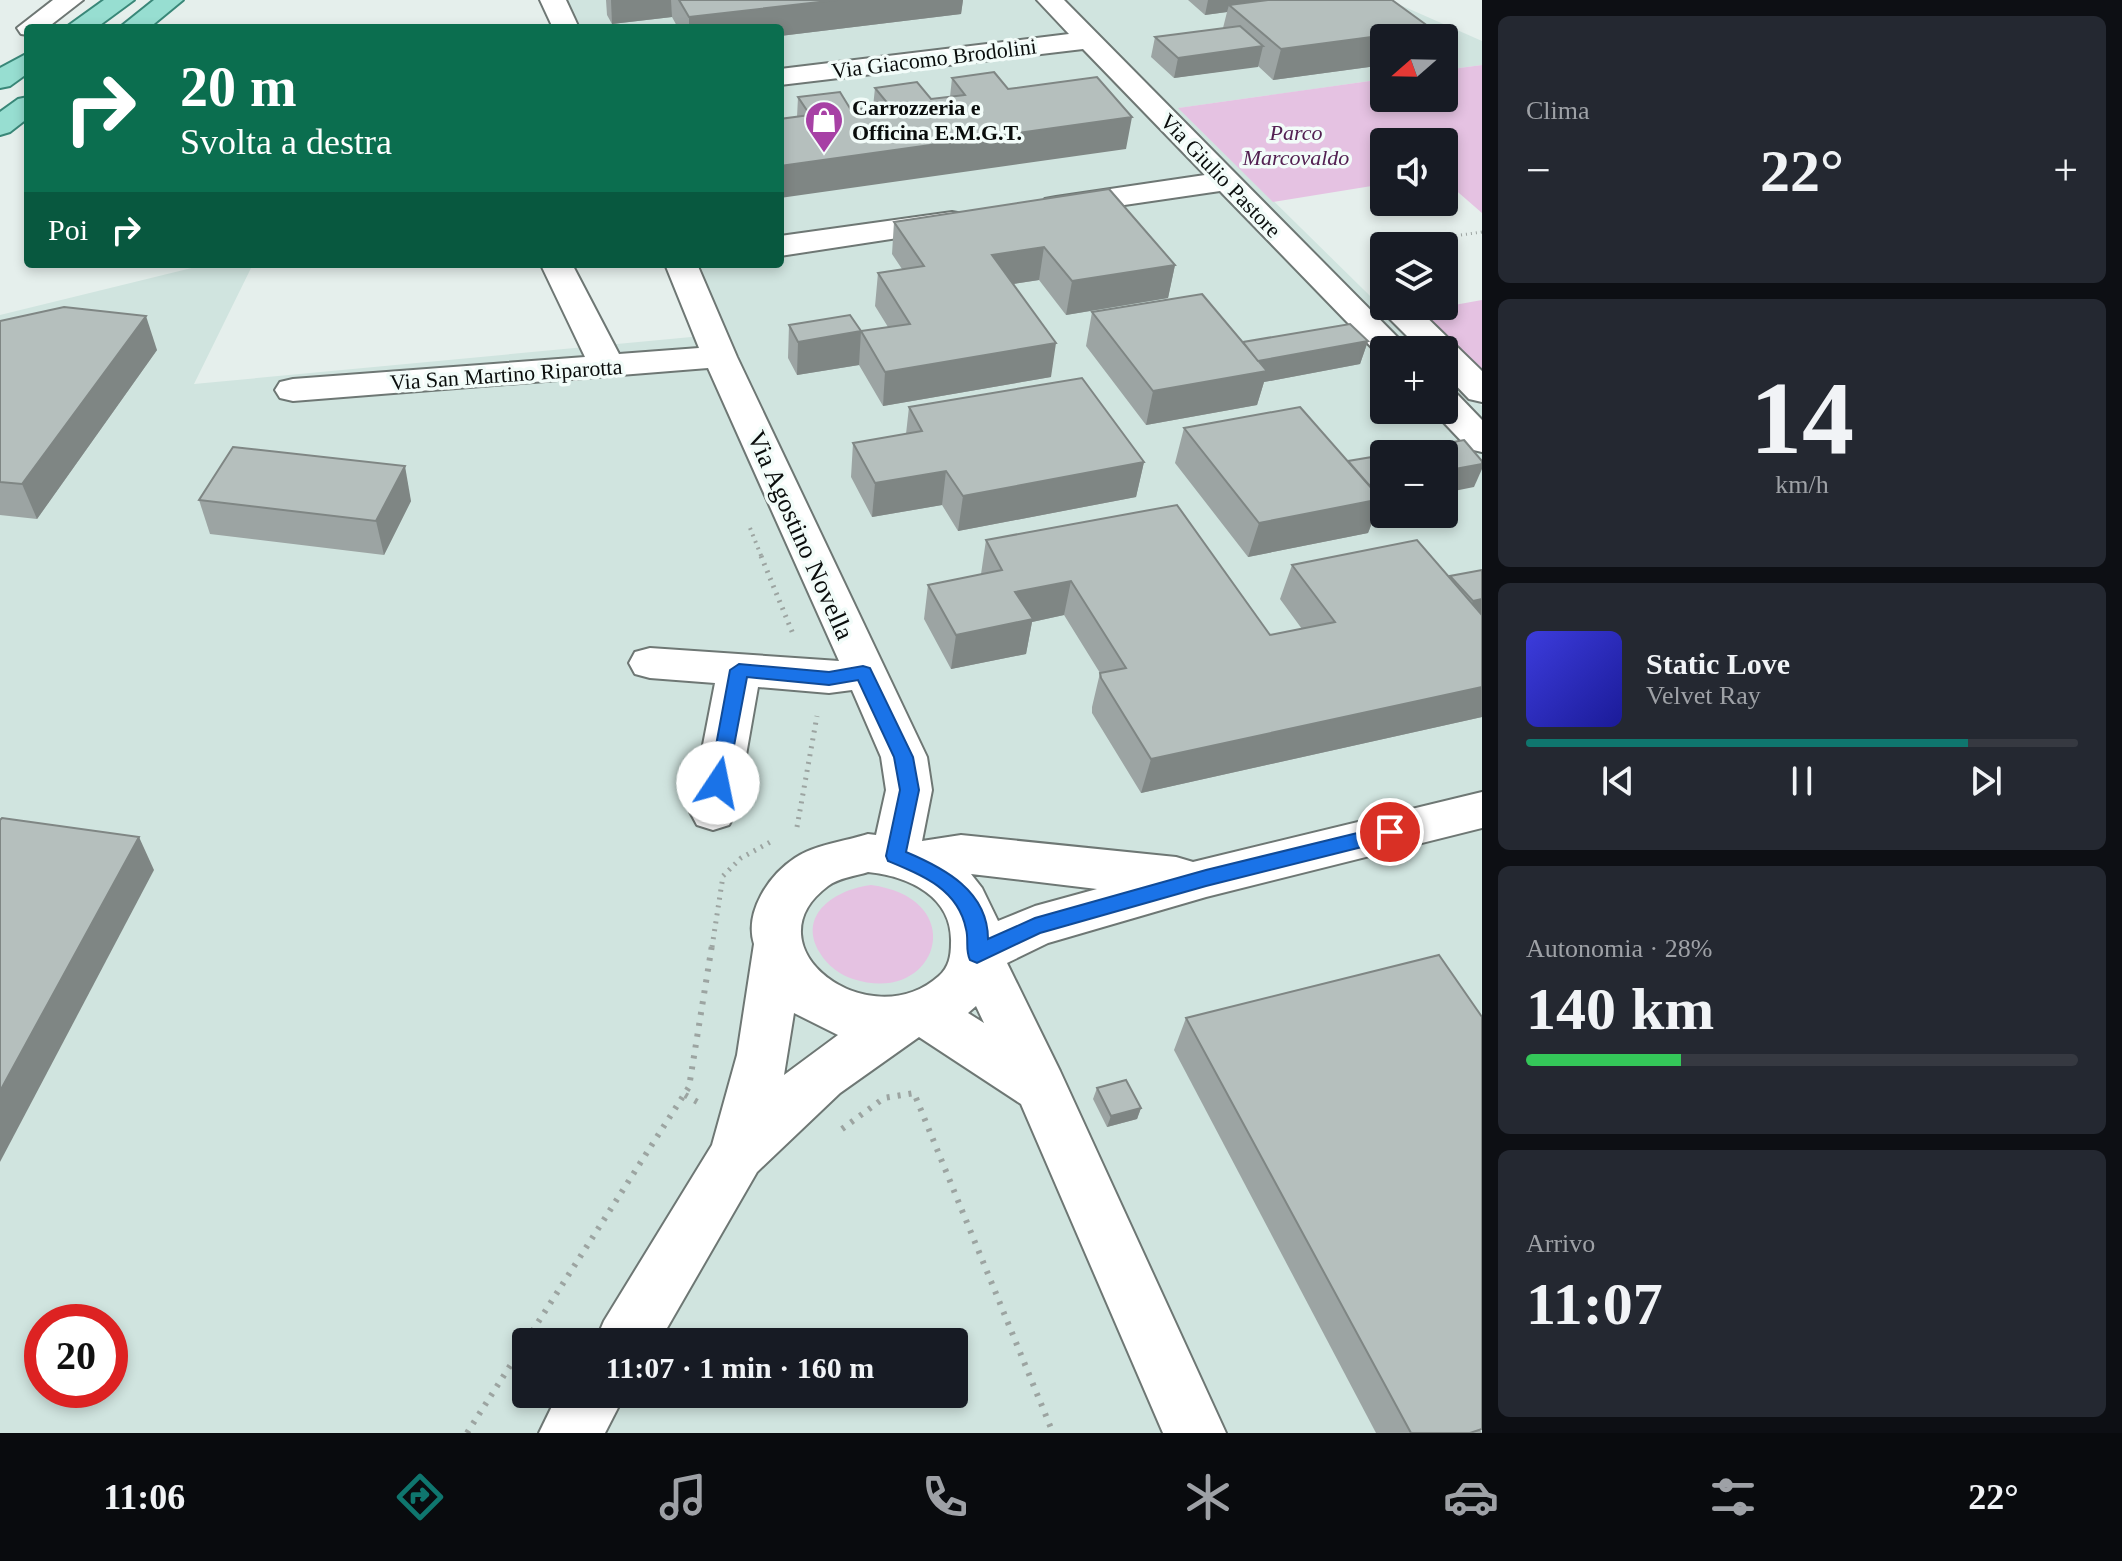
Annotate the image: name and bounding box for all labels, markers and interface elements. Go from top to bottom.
north arrow [1370,24,1458,112]
map controls [1370,24,1458,528]
street label: Via Giacomo Brodolini [830,34,1038,83]
icon: right [48,56,152,160]
text: 20 m [180,56,297,118]
place label: Carrozzeria e Officina E.M.G.T. [852,95,1022,145]
text: Clima [1526,96,1590,125]
shop icon: Carrozzeria e Officina E.M.G.T. [803,99,845,154]
street label: Via Giulio Pastore [1155,108,1286,242]
park label: Parco Marcovaldo [1242,120,1349,170]
text: Svolta a destra [180,122,392,162]
button: sound [1370,128,1458,216]
text: 22° [1760,138,1844,204]
text: − [1526,146,1551,195]
text: + [2053,146,2078,195]
icon: right [104,208,148,252]
text: Poi [48,213,88,246]
button: layers [1370,232,1458,320]
button: + [1370,336,1458,424]
street label: Via San Martino Riparotta [389,354,623,395]
text: 14 [1750,360,1854,475]
street label: Via Agostino Novella [741,426,860,644]
button: − [1370,440,1458,528]
text: km/h [1775,470,1829,499]
text: Static Love [1646,647,1790,680]
text: Velvet Ray [1646,681,1761,710]
position arrow [676,741,760,825]
icon: previous [1596,759,1640,803]
icon: pause [1780,759,1824,803]
icon: next [1964,759,2008,803]
pin [1356,798,1424,866]
icon: arrive [1368,810,1412,854]
text: Autonomia · 28% [1526,934,1712,963]
text: 140 km [1526,976,1714,1042]
text: Arrivo [1526,1229,1595,1258]
text: 11:07 [1526,1271,1663,1337]
speed limit sign: 20 [24,1304,128,1408]
text: 11:07 · 1 min · 160 m [606,1351,874,1384]
icon: directions [392,1469,448,1525]
icon: music [655,1469,711,1525]
icon: phone [917,1469,973,1525]
icon: climate [1180,1469,1236,1525]
icon: car [1443,1469,1499,1525]
icon: filters [1705,1469,1761,1525]
text: 11:06 [103,1477,185,1517]
text: 22° [1968,1477,2019,1517]

